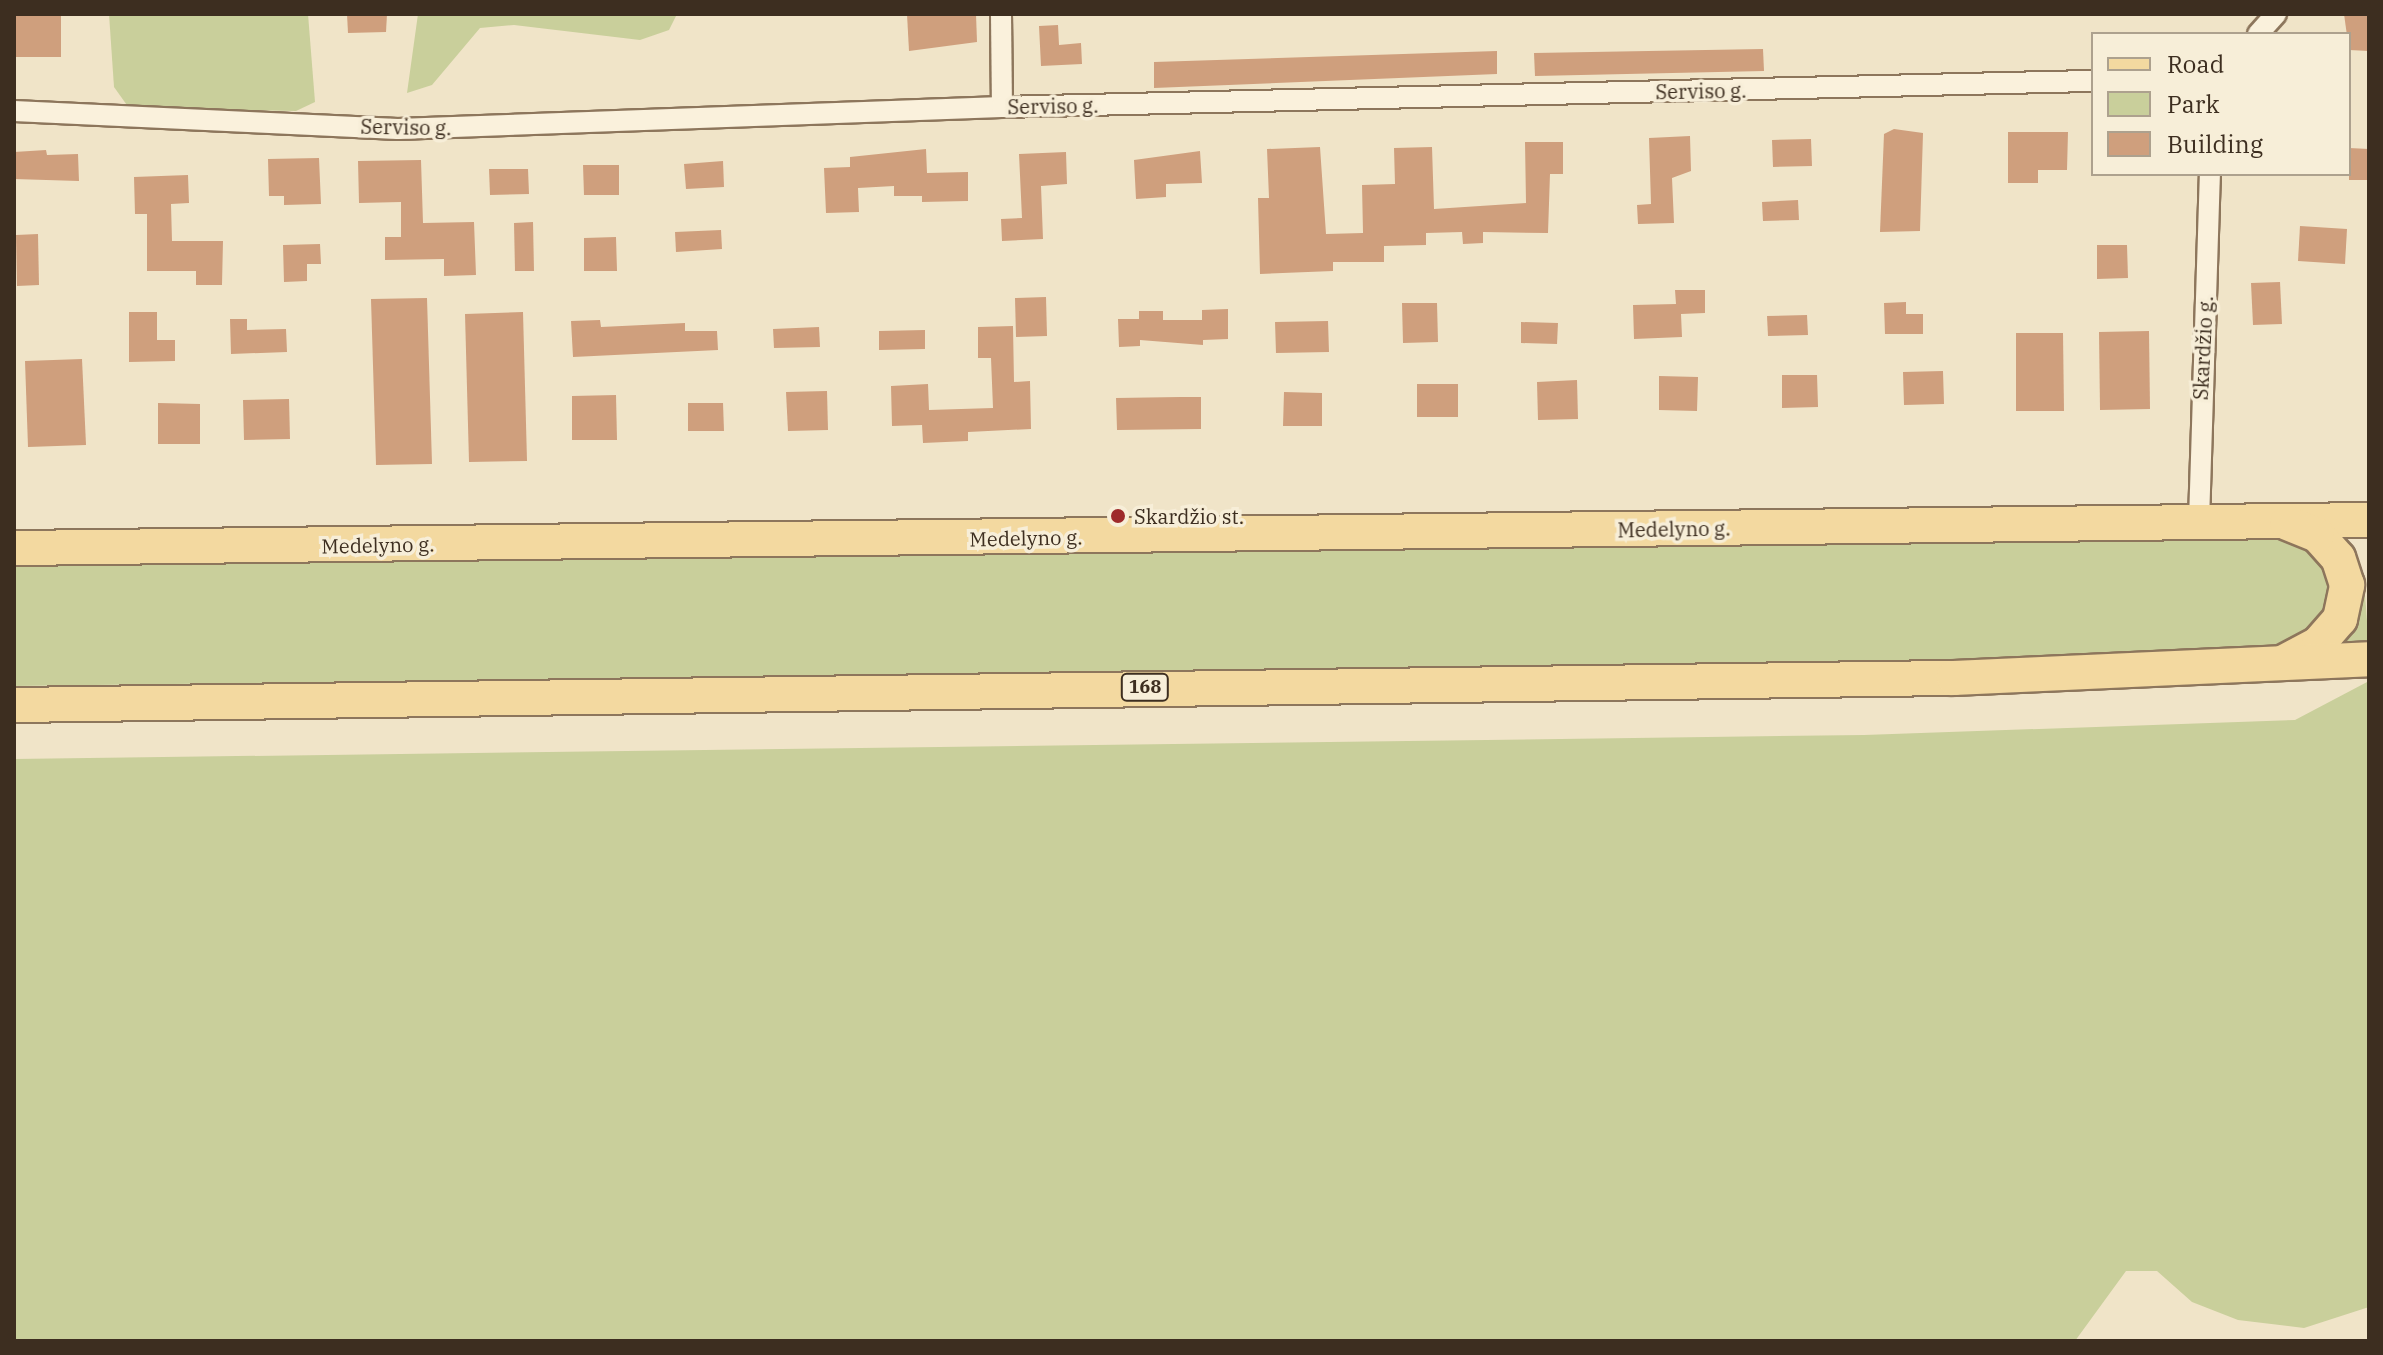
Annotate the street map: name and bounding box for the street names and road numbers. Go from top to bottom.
street label: Serviso g. [1655,78,1747,104]
street label: Serviso g. [1007,93,1099,119]
street label: Serviso g. [360,114,452,140]
street label: Skardžio g. [2188,295,2218,401]
street label: Medelyno g. [1617,516,1731,542]
street label: Medelyno g. [969,525,1083,551]
street label: Medelyno g. [321,532,435,558]
road number: 168 [1119,673,1171,701]

